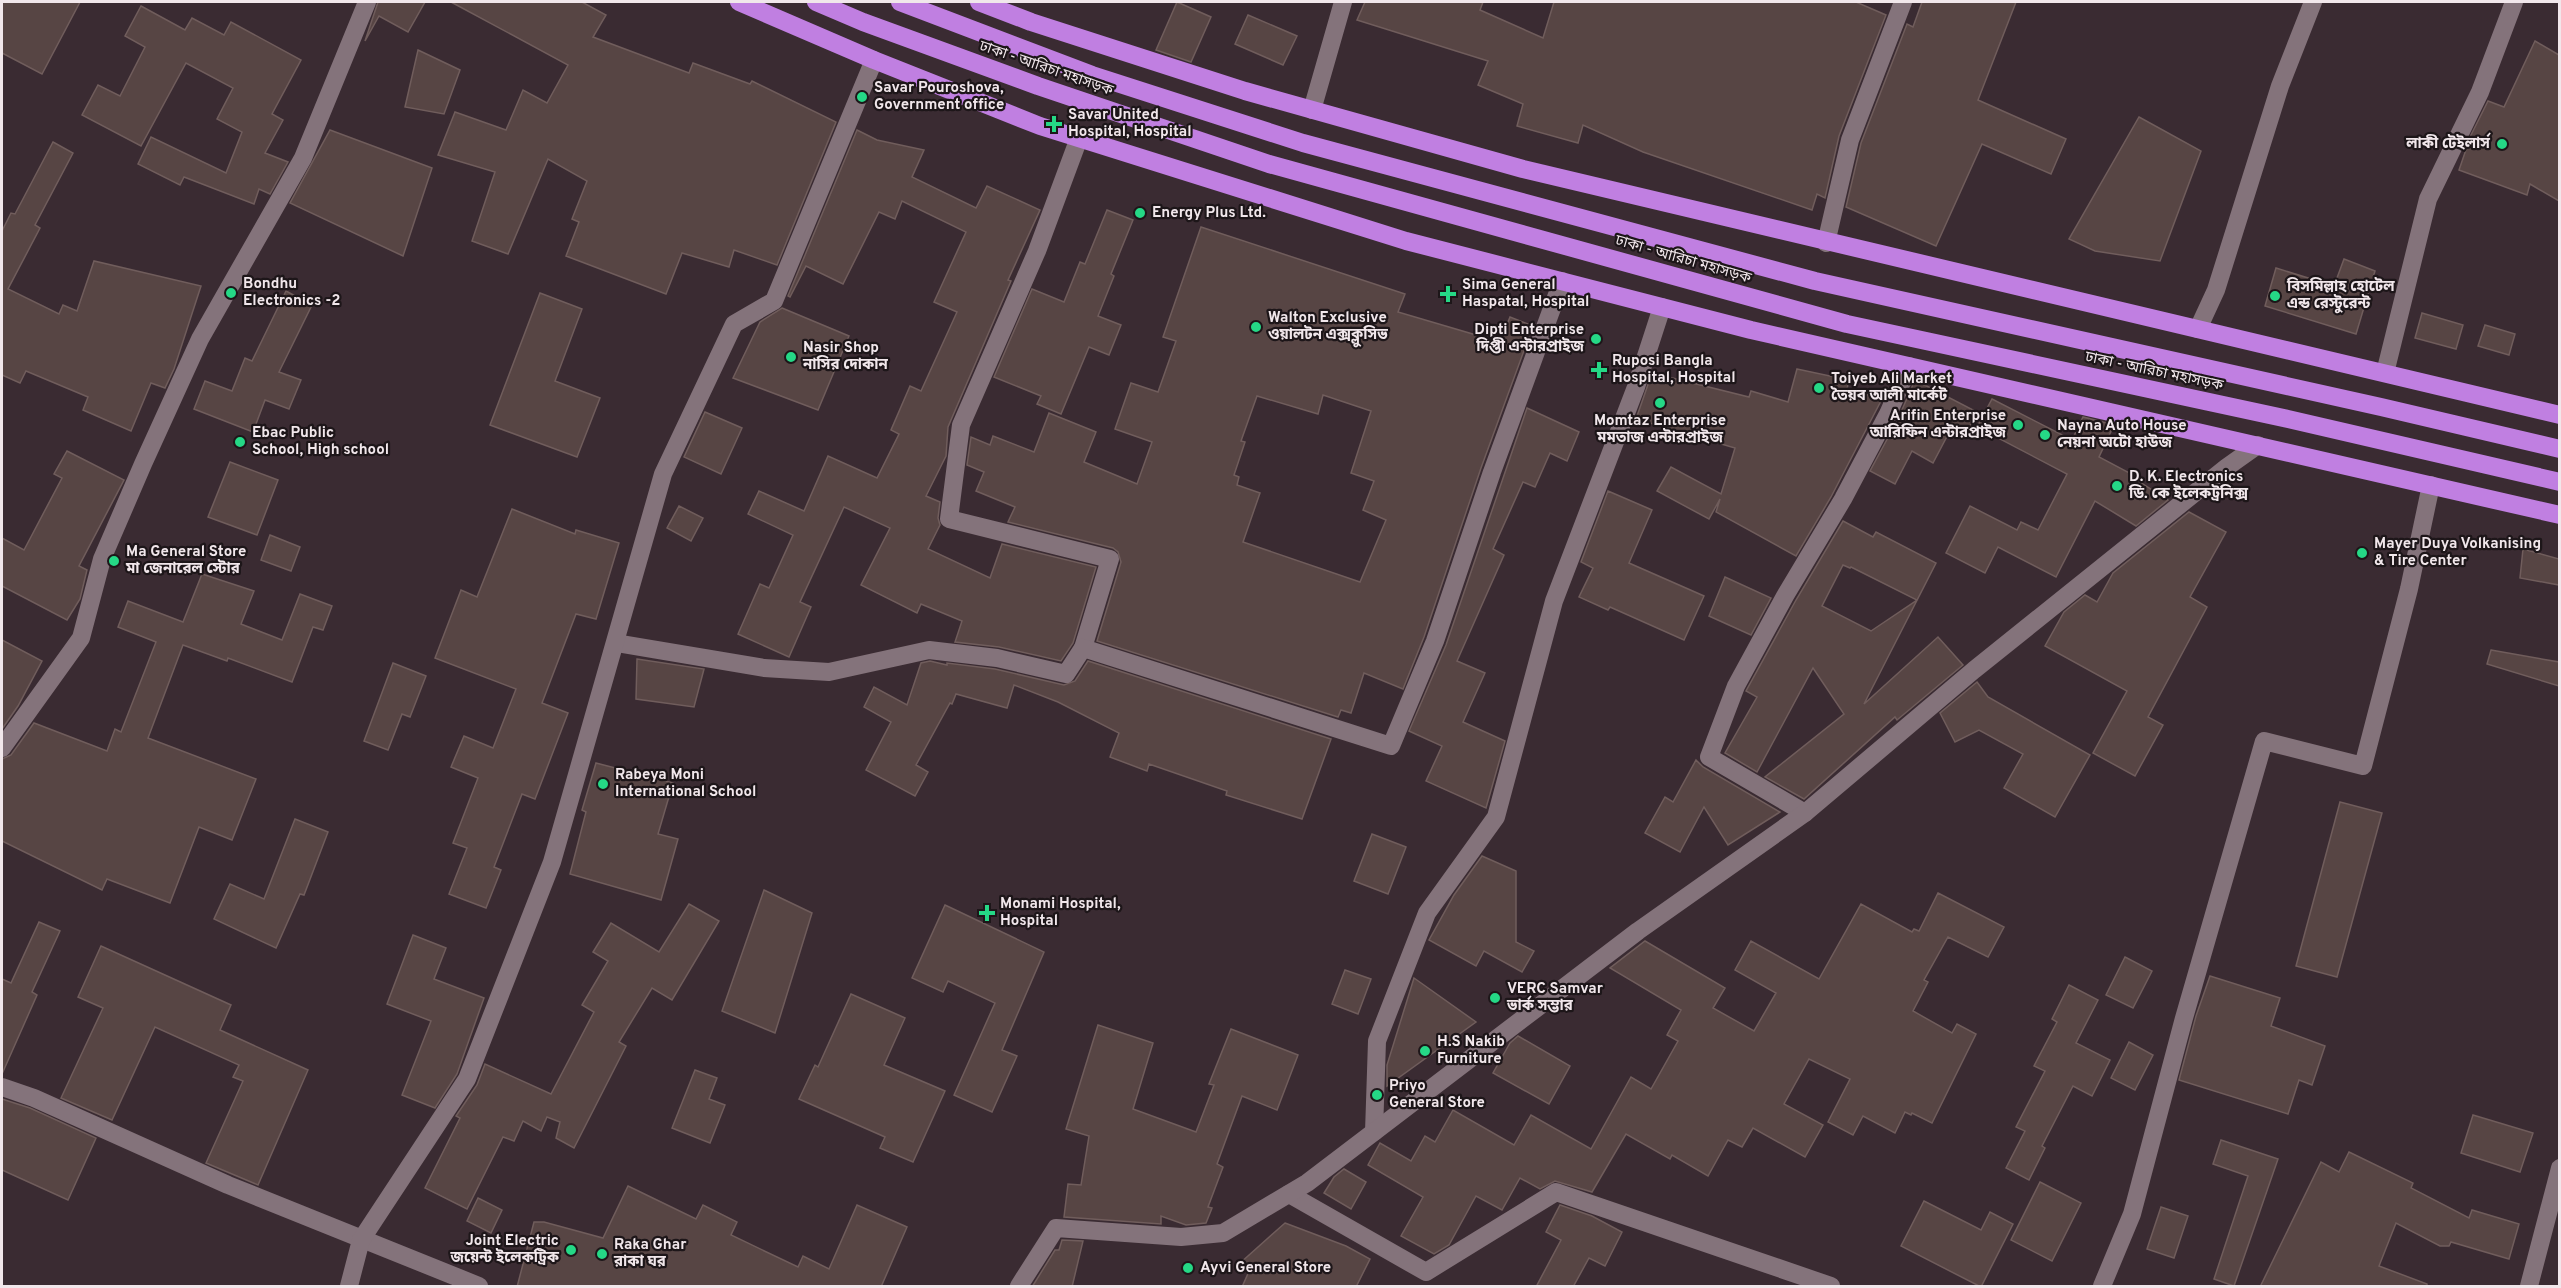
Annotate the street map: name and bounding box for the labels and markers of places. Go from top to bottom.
place label: Savar Pouroshova, Government office [874,79,1004,115]
marker: Savar Pouroshova, Government office [855,90,869,104]
place label: Savar United Hospital, Hospital [1068,106,1192,142]
marker: Savar United Hospital, Hospital [1045,115,1063,133]
place label: লাকী টেইলার্স [2405,132,2491,154]
marker: লাকী টেইলার্স [2495,137,2509,151]
place label: Energy Plus Ltd. [1152,204,1266,223]
marker: Energy Plus Ltd. [1133,206,1147,220]
place label: Bondhu Electronics -2 [243,275,341,311]
place label: Sima General Haspatal, Hospital [1462,276,1589,312]
place label: বিসমিল্লাহ হোটেল এন্ড রেস্টুরেন্ট [2286,277,2395,314]
marker: Sima General Haspatal, Hospital [1439,285,1457,303]
marker: Bondhu Electronics -2 [224,286,238,300]
marker: বিসমিল্লাহ হোটেল এন্ড রেস্টুরেন্ট [2268,289,2282,303]
place label: Walton Exclusive ওয়ালটন এক্সক্লুসিভ [1268,309,1388,347]
marker: Walton Exclusive ওয়ালটন এক্সক্লুসিভ [1249,320,1263,334]
place label: Dipti Enterprise দিপ্তী এন্টারপ্রাইজ [1474,321,1584,357]
marker: Dipti Enterprise দিপ্তী এন্টারপ্রাইজ [1589,332,1603,346]
place label: Nasir Shop নাসির দোকান [802,339,888,375]
marker: Nasir Shop নাসির দোকান [784,350,798,364]
place label: Ruposi Bangla Hospital, Hospital [1612,352,1736,388]
marker: Ruposi Bangla Hospital, Hospital [1590,361,1608,379]
place label: Toiyeb Ali Market তৈয়ব আলী মার্কেট [1830,370,1952,406]
marker: Toiyeb Ali Market তৈয়ব আলী মার্কেট [1812,381,1826,395]
marker: Momtaz Enterprise মমতাজ এন্টারপ্রাইজ [1653,396,1667,410]
place label: Arifin Enterprise আরিফিন এন্টারপ্রাইজ [1869,407,2006,443]
place label: Momtaz Enterprise মমতাজ এন্টারপ্রাইজ [1594,412,1726,448]
place label: Nayna Auto House নেয়না অটো হাউজ [2057,417,2187,453]
marker: Arifin Enterprise আরিফিন এন্টারপ্রাইজ [2011,418,2025,432]
place label: Ebac Public School, High school [252,424,389,460]
marker: Nayna Auto House নেয়না অটো হাউজ [2038,428,2052,442]
marker: Ebac Public School, High school [233,435,247,449]
place label: D. K. Electronics ডি. কে ইলেকট্রনিক্স [2128,468,2249,504]
marker: D. K. Electronics ডি. কে ইলেকট্রনিক্স [2110,479,2124,493]
place label: Mayer Duya Volkanising & Tire Center [2374,535,2541,571]
place label: Ma General Store মা জেনারেল স্টোর [125,543,246,579]
marker: Mayer Duya Volkanising & Tire Center [2355,546,2369,560]
marker: Ma General Store মা জেনারেল স্টোর [107,554,121,568]
place label: Rabeya Moni International School [615,766,756,802]
marker: Rabeya Moni International School [596,777,610,791]
place label: Monami Hospital, Hospital [1000,895,1121,931]
marker: Monami Hospital, Hospital [978,904,996,922]
place label: VERC Samvar ভার্ক সম্ভার [1506,980,1604,1016]
marker: VERC Samvar ভার্ক সম্ভার [1488,991,1502,1005]
place label: H.S Nakib Furniture [1437,1033,1505,1069]
marker: H.S Nakib Furniture [1418,1044,1432,1058]
place label: Priyo General Store [1389,1077,1485,1113]
marker: Priyo General Store [1370,1088,1384,1102]
place label: Joint Electric জয়েন্ট ইলেকট্রিক [449,1232,560,1268]
place label: Raka Ghar রাকা ঘর [613,1236,687,1272]
marker: Joint Electric জয়েন্ট ইলেকট্রিক [564,1243,578,1257]
marker: Raka Ghar রাকা ঘর [595,1247,609,1261]
place label: Ayvi General Store [1200,1259,1331,1278]
marker: Ayvi General Store [1181,1261,1195,1275]

